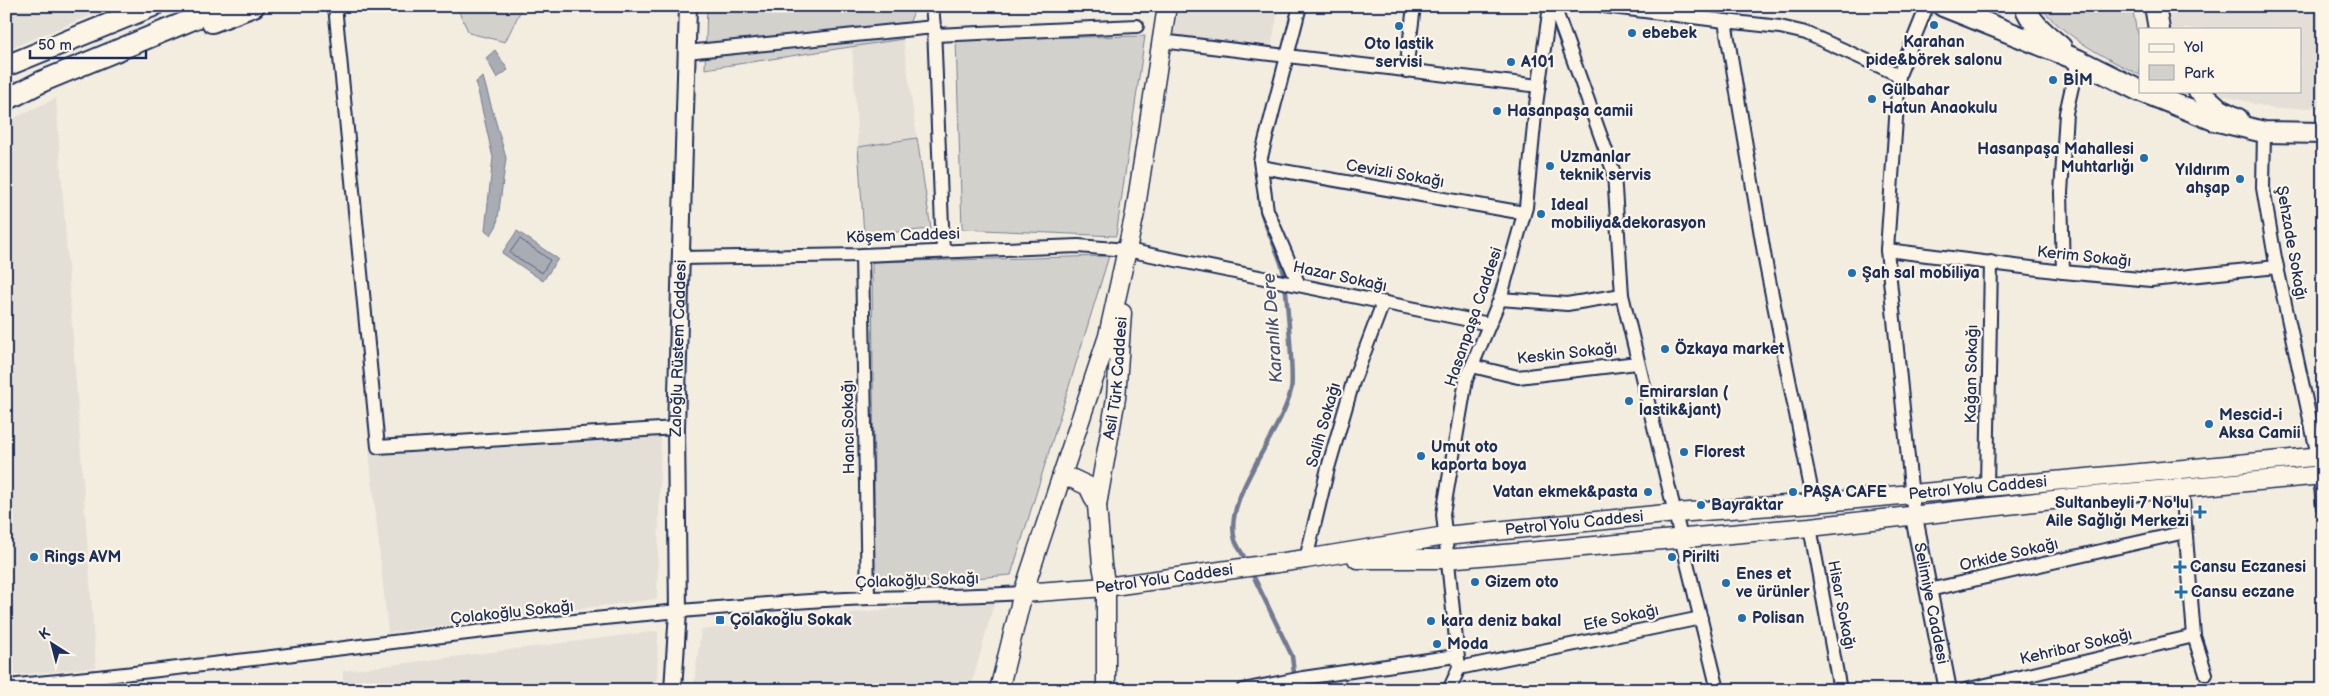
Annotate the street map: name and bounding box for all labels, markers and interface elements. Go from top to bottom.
marker: Karahan pide&börek salonu [1928,19,1940,31]
marker: Oto lastik servisi [1393,20,1405,32]
place label: ebebek [1642,24,1697,43]
marker: ebebek [1626,27,1638,39]
scale bar [30,28,146,60]
legend [2139,28,2302,92]
place label: Karahan pide&börek salonu [1866,33,2002,70]
place label: Oto lastik servisi [1364,35,1434,72]
text: 50 m [38,36,72,55]
text: Yol [2183,38,2203,57]
place label: A101 [1520,53,1554,72]
marker: A101 [1505,56,1517,68]
text: Park [2184,64,2215,83]
place label: BİM [2063,69,2093,90]
marker: BİM [2047,74,2059,86]
place label: Gülbahar Hatun Anaokulu [1882,81,1997,118]
marker: Gülbahar Hatun Anaokulu [1866,93,1878,105]
place label: Hasanpaşa camii [1507,102,1633,121]
marker: Hasanpaşa camii [1491,105,1503,117]
place label: Hasanpaşa Mahallesi Muhtarlığı [1977,140,2134,177]
place label: Uzmanlar teknik servis [1559,148,1651,185]
marker: Hasanpaşa Mahallesi Muhtarlığı [2138,152,2150,164]
street label: Cevizli Sokağı [1344,156,1446,192]
marker: Uzmanlar teknik servis [1544,160,1556,172]
place label: Yıldırım ahşap [2175,161,2230,198]
marker: Yıldırım ahşap [2234,173,2246,185]
street label: Şehzade Sokağı [2272,184,2310,302]
place label: Ideal mobiliya&dekorasyon [1551,196,1706,233]
marker: Ideal mobiliya&dekorasyon [1535,208,1547,220]
street label: Köşem Caddesi [846,225,960,247]
street label: Kerim Sokağı [2036,243,2132,271]
street label: Hasanpaşa Caddesi [1441,245,1507,389]
street label: Hazar Sokağı [1291,258,1389,296]
street label: Zaloğlu Rüstem Caddesi [666,259,690,438]
place label: Şah sal mobiliya [1862,264,1980,283]
marker: Şah sal mobiliya [1846,267,1858,279]
water label: Karanlık Dere [1259,272,1287,384]
street label: Asil Türk Caddesi [1099,316,1131,441]
street label: Kağan Sokağı [1962,324,1982,424]
place label: Özkaya market [1675,338,1785,359]
street label: Keskin Sokağı [1516,339,1618,369]
marker: Özkaya market [1659,343,1671,355]
street label: Hancı Sokağı [839,380,859,474]
street label: Salih Sokağı [1303,380,1345,470]
place label: Emirarslan ( lastik&jant) [1639,383,1729,420]
marker: Emirarslan ( lastik&jant) [1623,395,1635,407]
place label: Mescid-i Aksa Camii [2218,406,2301,443]
marker: Mescid-i Aksa Camii [2203,418,2215,430]
place label: Umut oto kaporta boya [1431,438,1527,475]
place label: Florest [1694,443,1746,462]
marker: Florest [1678,446,1690,458]
marker: Umut oto kaporta boya [1415,450,1427,462]
street label: Petrol Yolu Caddesi [1908,472,2048,504]
place label: Vatan ekmek&pasta [1493,483,1638,502]
place label: PAŞA CAFE [1803,483,1887,502]
marker: Vatan ekmek&pasta [1642,486,1654,498]
marker: PAŞA CAFE [1787,486,1799,498]
place label: Sultanbeyli 7 No'lu Aile Sağlığı Merkezi [2045,494,2189,531]
place label: Bayraktar [1711,496,1784,515]
marker: Bayraktar [1695,499,1707,511]
marker: Sultanbeyli 7 No'lu Aile Sağlığı Merkezi [2193,505,2207,519]
street label: Petrol Yolu Caddesi [1504,507,1644,539]
street label: Orkide Sokağı [1958,534,2060,576]
street label: Selimiye Caddesi [1910,541,1952,666]
place label: Rings AVM [44,548,121,567]
place label: Pirilti [1682,548,1720,567]
marker: Rings AVM [28,551,40,563]
marker: Pirilti [1666,551,1678,563]
place label: Cansu Eczanesi [2190,558,2306,577]
street label: Hisar Sokağı [1823,559,1859,651]
street label: Petrol Yolu Caddesi [1095,560,1234,597]
marker: Cansu Eczanesi [2174,561,2186,573]
place label: Enes et ve ürünler [1735,565,1810,602]
street label: Çolakoğlu Sokağı [855,569,979,593]
place label: Gizem oto [1485,573,1559,592]
marker: Gizem oto [1469,576,1481,588]
marker: Enes et ve ürünler [1720,577,1732,589]
place label: Cansu eczane [2191,583,2294,602]
marker: Cansu eczane [2175,586,2187,598]
street label: Çolakoğlu Sokağı [449,597,575,629]
street label: Efe Sokağı [1581,601,1661,635]
place label: Polisan [1752,609,1804,628]
place label: Çolakoğlu Sokak [730,611,852,630]
place label: kara deniz bakal [1441,612,1561,631]
marker: Polisan [1736,612,1748,624]
marker: Çolakoğlu Sokak [714,614,726,626]
marker: kara deniz bakal [1425,615,1437,627]
north arrow [28,618,78,668]
text: K [36,624,54,644]
street label: Kehribar Sokağı [2018,625,2134,669]
place label: Moda [1447,635,1488,654]
marker: Moda [1431,638,1443,650]

